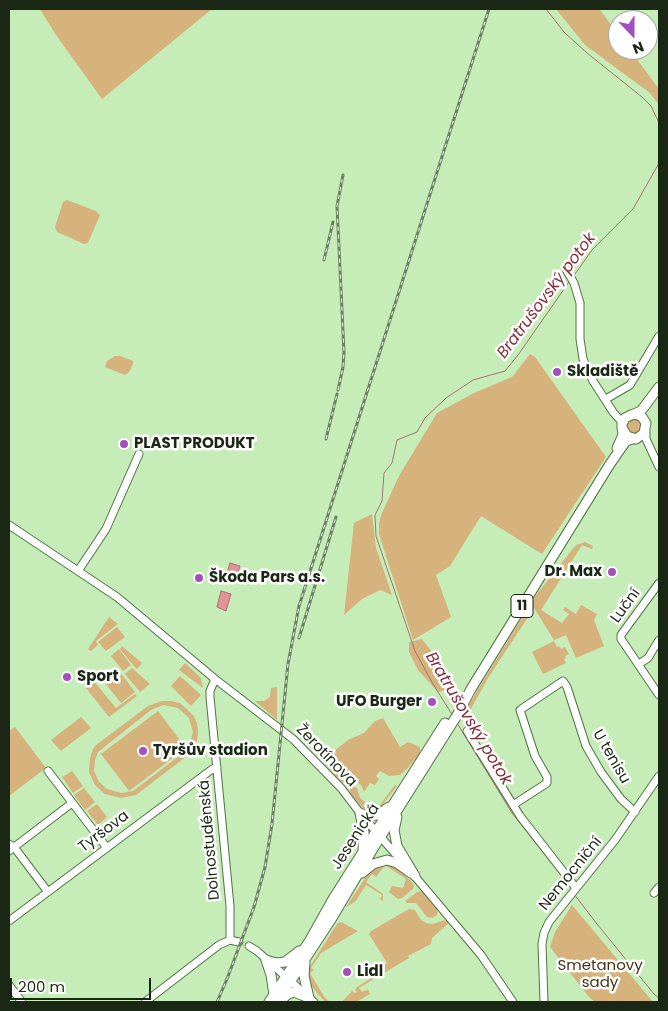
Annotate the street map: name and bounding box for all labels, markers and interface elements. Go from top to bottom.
north arrow [608,10,658,60]
text: N [630,37,647,59]
water label: Bratrušovský potok [494,230,600,362]
place label: Skladiště [567,363,638,381]
marker: Skladiště [551,366,563,378]
place label: PLAST PRODUKT [134,435,255,453]
marker: PLAST PRODUKT [118,438,130,450]
place label: Dr. Max [544,563,602,581]
marker: Dr. Max [606,566,618,578]
place label: Škoda Pars a.s. [209,569,325,587]
marker: Škoda Pars a.s. [193,572,205,584]
street label: Luční [607,585,645,627]
road number: 11 [511,594,533,618]
water label: Bratrušovský potok [421,649,515,789]
place label: Sport [77,668,118,686]
marker: Sport [61,671,73,683]
place label: UFO Burger [336,693,422,711]
marker: UFO Burger [426,696,438,708]
street label: Žerotínova [292,721,360,791]
street label: U tenisu [588,727,634,787]
place label: Tyršův stadion [153,742,268,760]
marker: Tyršův stadion [137,745,149,757]
street label: Dolnostudénská [196,779,224,901]
street label: Jesenická [328,801,384,873]
street label: Tyršova [75,807,133,857]
street label: Nemocniční [536,833,606,915]
park label: Smetanovy sady [557,957,643,992]
place label: Lidl [357,963,383,981]
marker: Lidl [341,966,353,978]
scale bar [12,968,154,1000]
text: 200 m [18,976,65,997]

